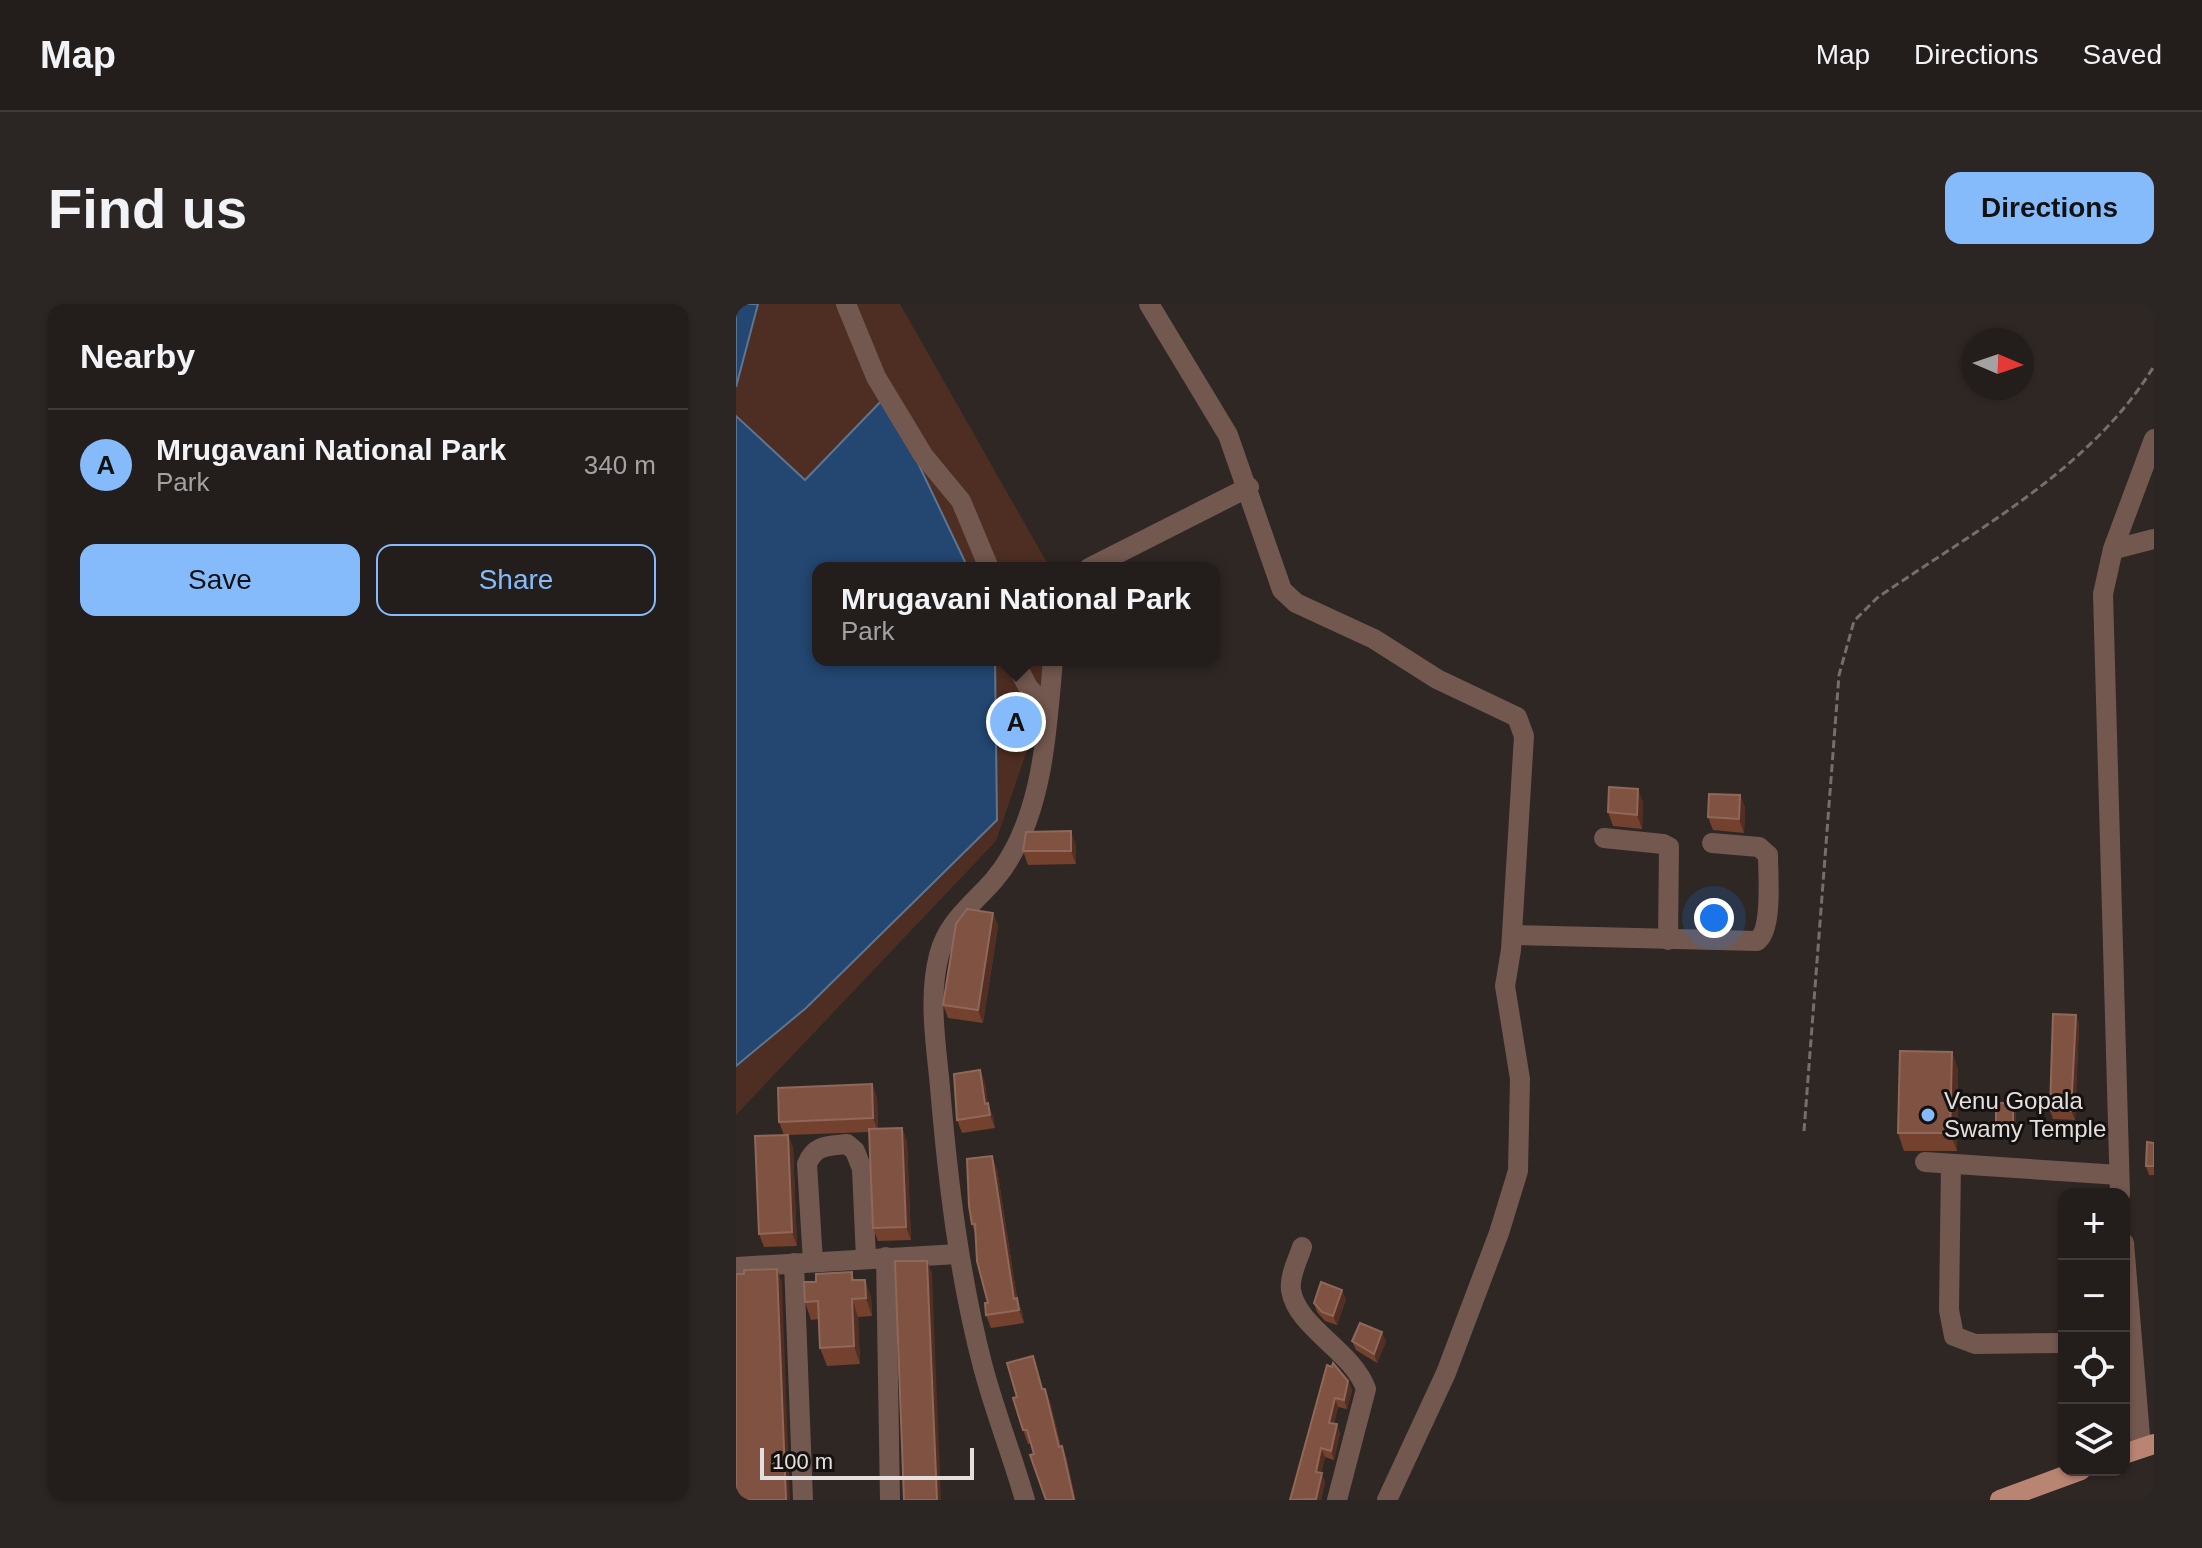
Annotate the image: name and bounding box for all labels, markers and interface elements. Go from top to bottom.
text: Map [40,34,116,76]
text: Map [1816,39,1870,70]
text: Directions [1914,39,2039,70]
text: Saved [2083,39,2162,70]
button: Directions [1945,172,2154,244]
text: Find us [48,177,247,240]
north arrow [1962,328,2034,400]
text: Nearby [80,337,195,375]
text: Mrugavani National Park [156,433,506,466]
text: A [97,450,115,480]
text: 340 m [584,450,656,480]
text: Park [156,467,209,497]
button: Save [80,544,360,616]
button: Share [376,544,656,616]
popup [812,562,1220,666]
text: Mrugavani National Park [841,582,1191,615]
text: Park [841,616,894,646]
pin: A [990,692,1042,752]
your location [1694,898,1734,938]
place label: Venu Gopala Swamy Temple [1944,1087,2106,1142]
marker: Venu Gopala Swamy Temple [1919,1106,1937,1124]
map controls [2058,1188,2130,1476]
button: + [2058,1188,2130,1260]
button: − [2058,1260,2130,1332]
button: locate [2058,1332,2130,1404]
button: layers [2058,1404,2130,1476]
scale bar [760,1444,974,1480]
text: 100 m [772,1449,833,1474]

